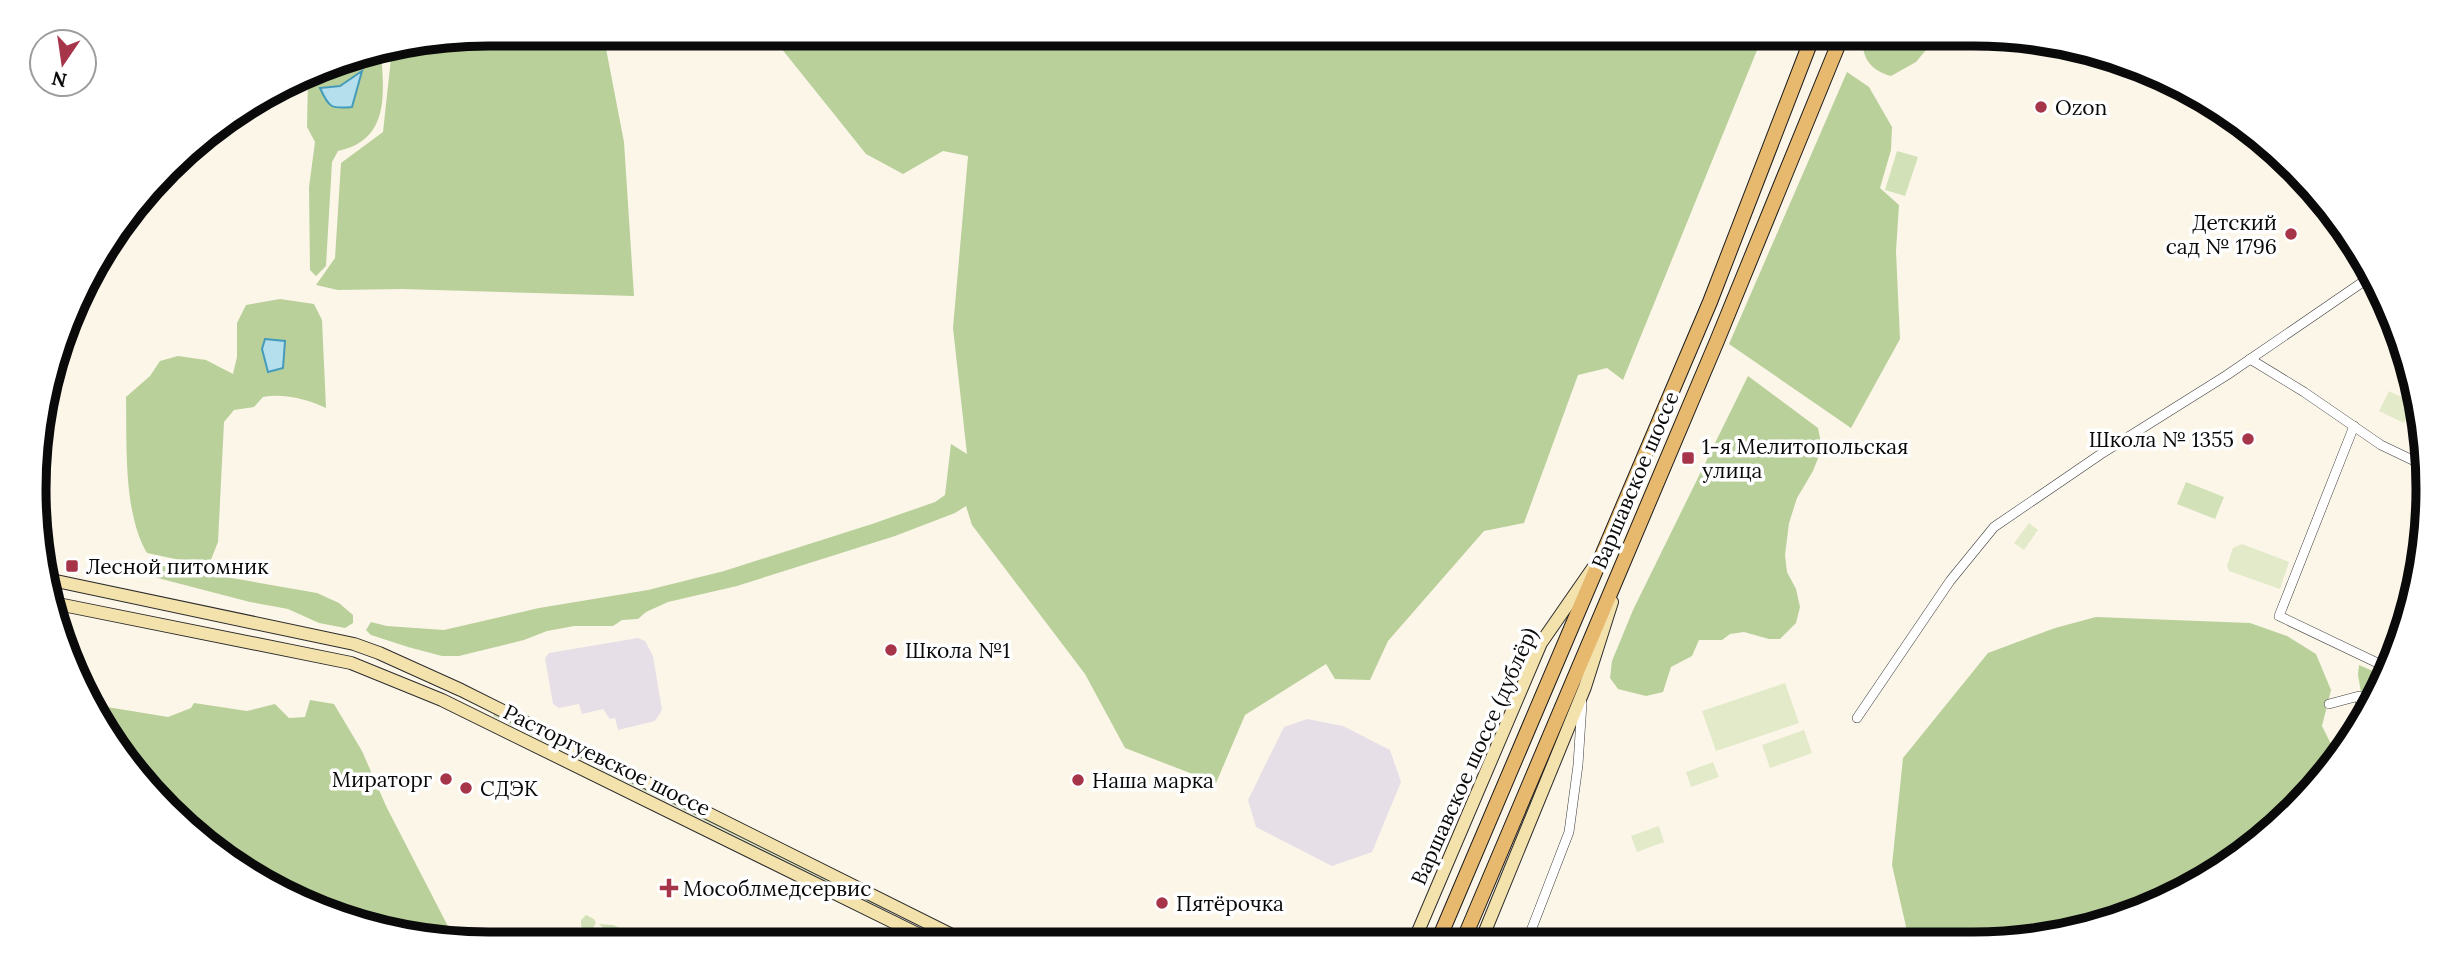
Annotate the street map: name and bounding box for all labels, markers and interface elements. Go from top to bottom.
north arrow [28,28,98,98]
text: N [49,66,69,93]
place label: Ozon [2055,94,2108,121]
marker: Ozon [2033,99,2049,115]
place label: Детский сад № 1796 [2166,209,2277,260]
marker: Детский сад № 1796 [2283,226,2299,242]
street label: Варшавское шоссе [1585,387,1685,573]
place label: Школа № 1355 [2089,426,2234,453]
marker: Школа № 1355 [2240,431,2256,447]
place label: 1-я Мелитопольская улица [1702,433,1909,484]
marker: 1-я Мелитопольская улица [1680,450,1696,466]
place label: Лесной питомник [86,553,269,580]
marker: Лесной питомник [64,558,80,574]
street label: Варшавское шоссе (дублёр) [1405,623,1543,889]
place label: Школа №1 [905,637,1010,664]
marker: Школа №1 [883,642,899,658]
street label: Расторгуевское шоссе [499,698,715,822]
place label: Мираторг [332,766,432,793]
place label: Наша марка [1092,767,1214,794]
marker: Мираторг [438,771,454,787]
marker: Наша марка [1070,772,1086,788]
place label: СДЭК [480,775,539,802]
marker: СДЭК [458,780,474,796]
place label: Мособлмедсервис [683,875,871,902]
marker: Мособлмедсервис [661,880,677,896]
place label: Пятёрочка [1176,890,1284,917]
marker: Пятёрочка [1154,895,1170,911]

